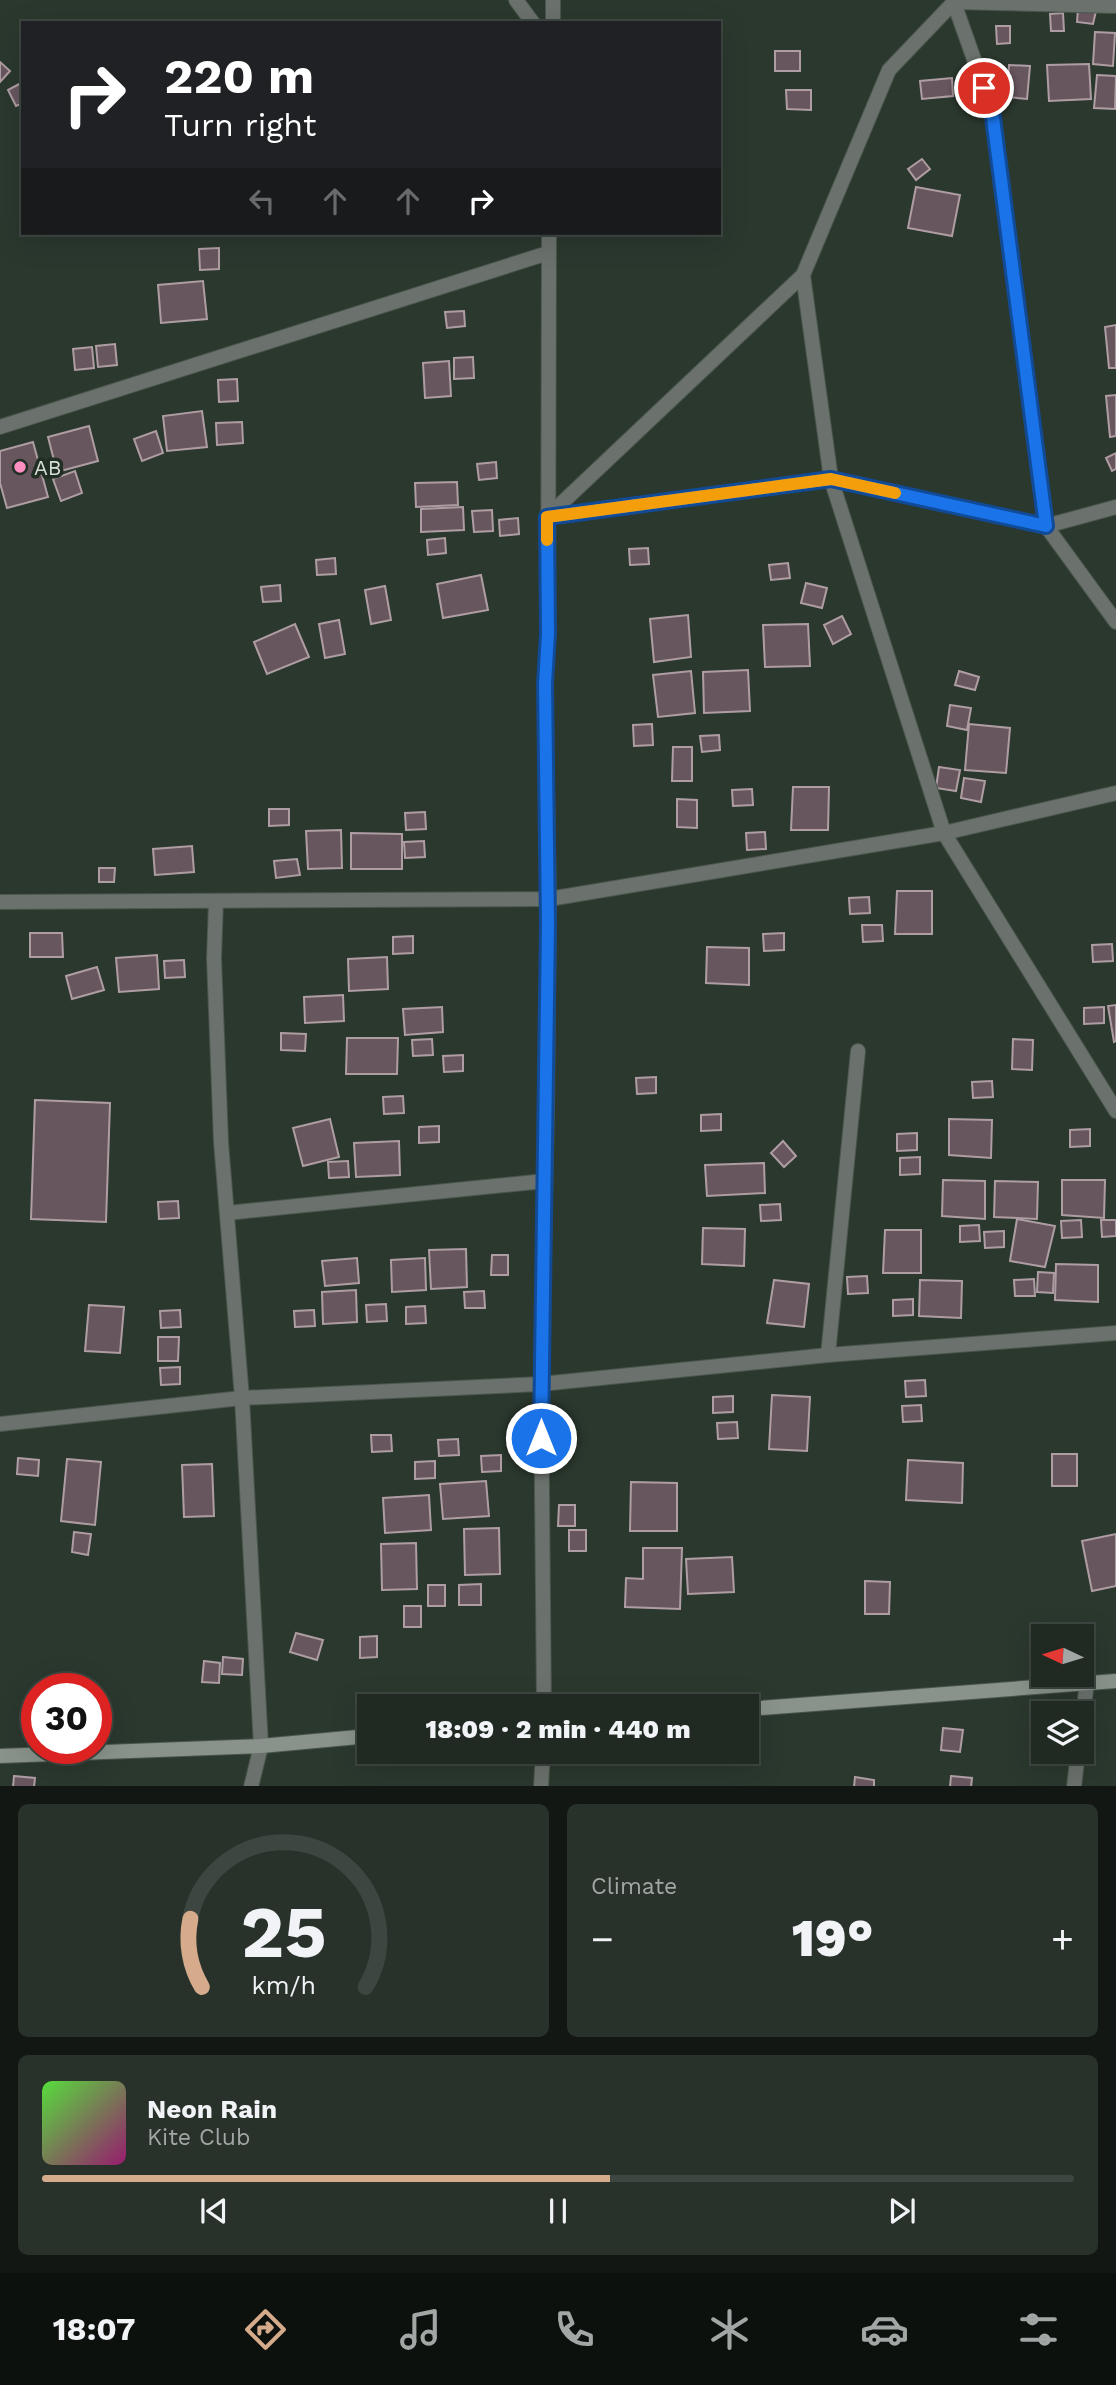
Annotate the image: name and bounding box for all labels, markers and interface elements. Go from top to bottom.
text: 220 m [164,47,314,105]
icon: right [49,49,140,140]
pin [954,58,1014,118]
icon: arrive [965,69,1003,107]
text: Turn right [164,106,316,144]
icon: left [243,182,281,220]
icon: ahead [316,182,354,220]
icon: ahead [389,182,427,220]
icon: right [462,182,500,220]
place label: AB [34,455,62,480]
marker: AB [12,459,28,475]
position arrow [504,1401,578,1475]
north arrow [1031,1624,1094,1687]
map controls [1031,1624,1094,1764]
speed limit sign: 30 [21,1673,112,1764]
button: layers [1031,1701,1094,1764]
text: 18:09 · 2 min · 440 m [425,1714,691,1744]
text: Climate [591,1873,677,1900]
text: 25 [241,1889,326,1975]
text: 19° [792,1908,873,1969]
text: − [591,1917,614,1961]
text: + [1051,1917,1074,1961]
text: km/h [251,1970,316,1999]
text: Neon Rain [147,2094,277,2124]
text: Kite Club [147,2124,250,2151]
icon: previous [195,2192,233,2230]
icon: pause [539,2192,577,2230]
icon: next [883,2192,921,2230]
icon: directions [241,2305,290,2354]
icon: music [396,2305,445,2354]
icon: phone [550,2305,599,2354]
icon: climate [705,2305,754,2354]
icon: car [860,2305,909,2354]
icon: filters [1014,2305,1063,2354]
text: 18:07 [53,2310,136,2348]

